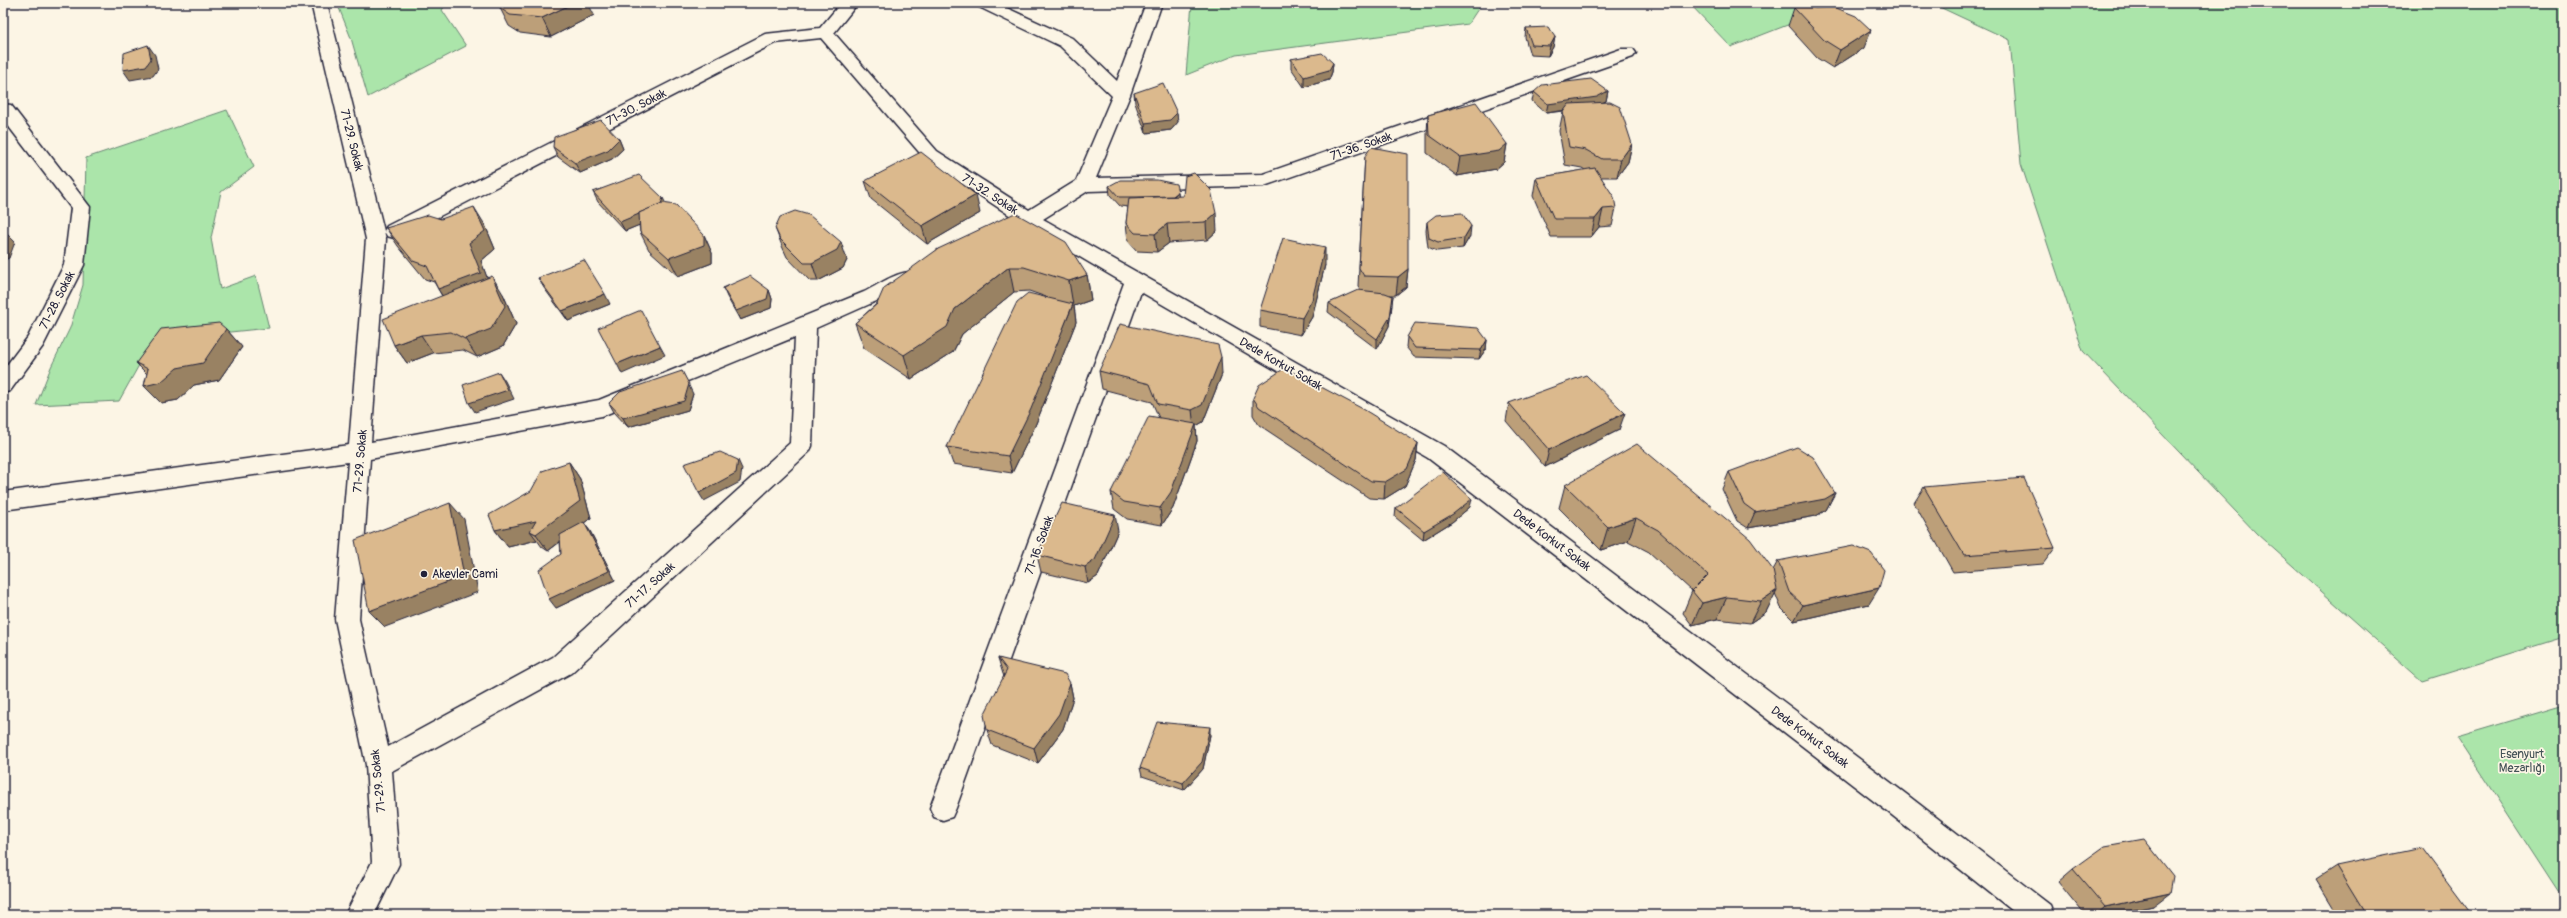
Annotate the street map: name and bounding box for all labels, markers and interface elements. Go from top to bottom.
street label: 71-30. Sokak [604,86,669,129]
street label: 71-29. Sokak [337,108,366,173]
street label: 71-36. Sokak [1328,129,1394,164]
street label: 71-32. Sokak [959,171,1021,218]
street label: 71-28. Sokak [36,269,78,332]
street label: Dede Korkut Sokak [1237,335,1325,394]
street label: 71-29. Sokak [350,429,371,493]
street label: Dede Korkut Sokak [1510,506,1594,575]
street label: 71-16. Sokak [1022,513,1057,577]
street label: 71-17. Sokak [622,559,678,612]
place label: Akevler Cami [432,567,498,582]
marker: Akevler Cami [419,569,429,579]
street label: Dede Korkut Sokak [1768,703,1852,772]
park label: Esenyurt Mezarlığı [2499,747,2545,776]
street label: 71-29. Sokak [368,749,389,813]

